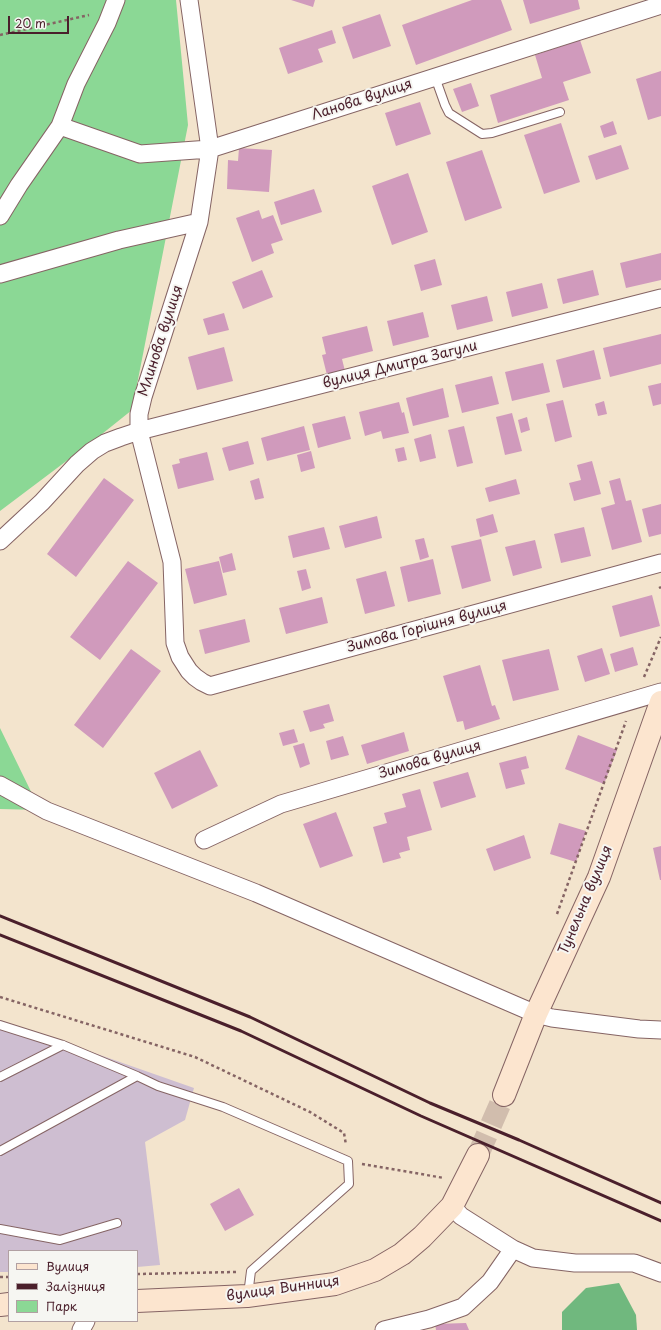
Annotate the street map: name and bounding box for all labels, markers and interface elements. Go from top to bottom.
scale bar [10,8,71,34]
text: 20 m [15,14,46,32]
street label: Ланова вулиця [310,76,414,124]
street label: Млинова вулиця [135,283,187,399]
street label: вулиця Дмитра Загули [321,338,479,392]
street label: Зимова Горішня вулиця [345,598,509,656]
street label: Зимова вулиця [377,737,483,783]
street label: Тунельна вулиця [556,843,616,957]
legend [8,1250,138,1322]
text: Вулиця [46,1257,89,1275]
street label: вулиця Винниця [225,1273,341,1305]
text: Залізниця [46,1277,105,1295]
text: Парк [46,1297,77,1315]

